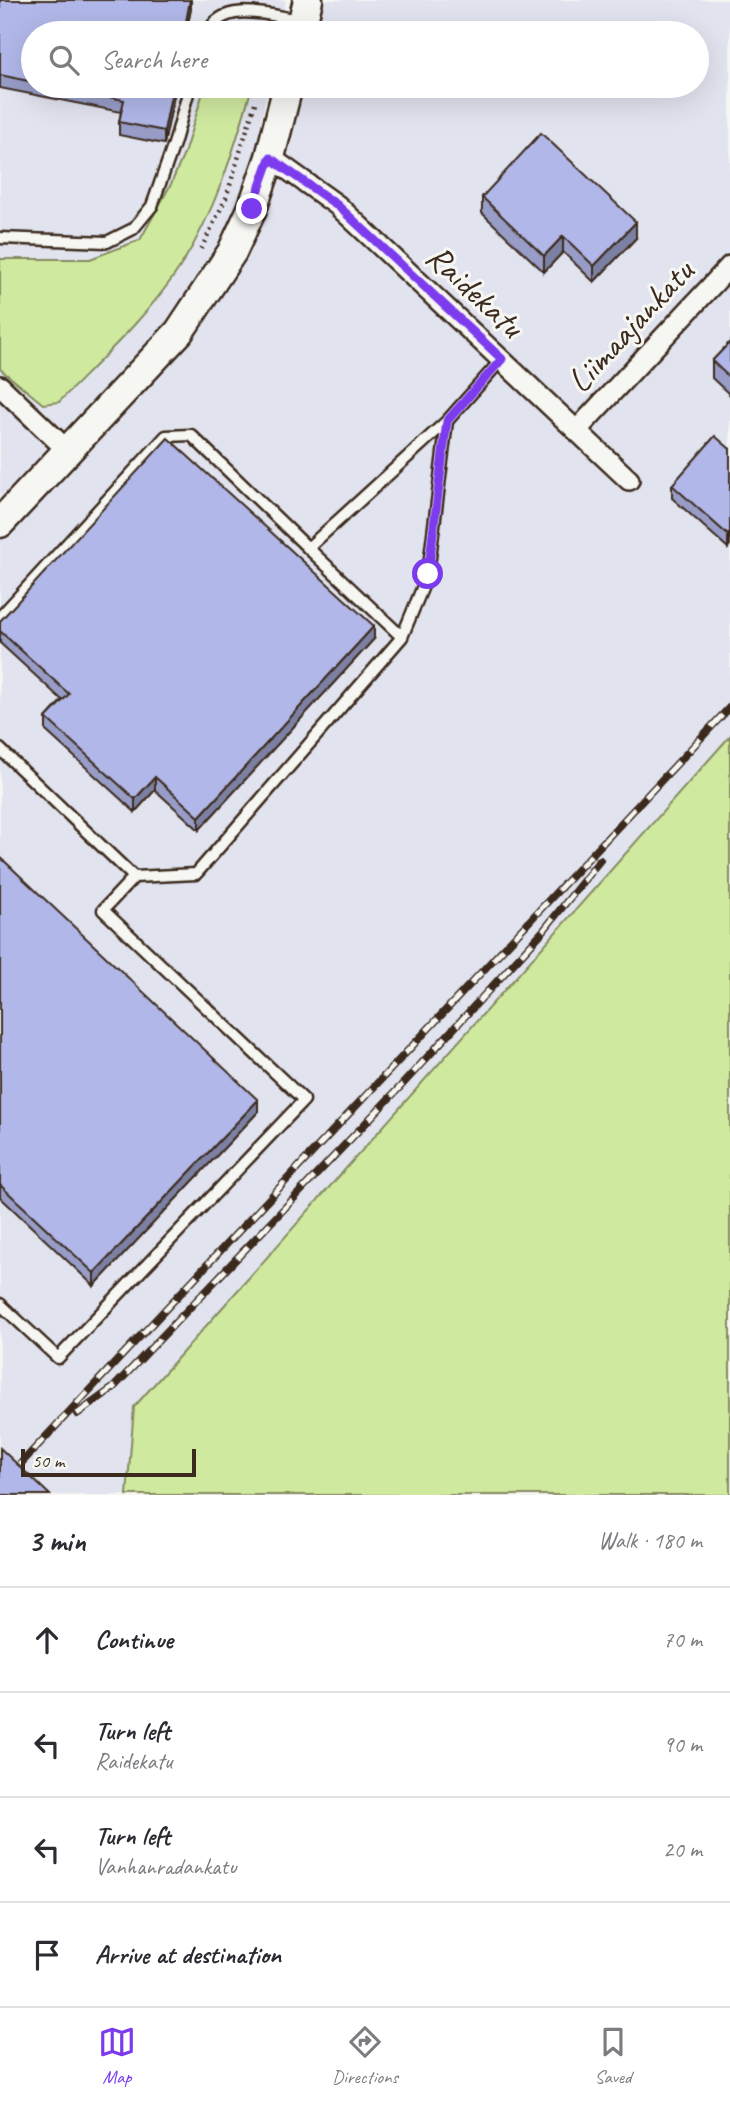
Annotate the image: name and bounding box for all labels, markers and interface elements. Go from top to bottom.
search box [21,21,709,98]
icon: search [45,41,83,79]
text: Search here [101,43,207,76]
route end [236,193,267,224]
street label: Raidekatu [416,234,535,349]
street label: Liimaajankatu [557,248,705,402]
route start [412,558,443,589]
scale bar [21,1446,196,1478]
text: 50 m [32,1449,64,1473]
text: 3 min [28,1522,85,1560]
text: Walk · 180 m [598,1526,702,1555]
icon: ahead [28,1621,66,1659]
text: Continue [95,1623,173,1656]
text: 70 m [663,1625,702,1654]
text: Turn left [95,1714,170,1747]
icon: left [28,1726,66,1764]
text: 90 m [663,1730,702,1759]
text: Raidekatu [95,1747,173,1776]
text: Turn left [95,1819,170,1852]
icon: left [28,1831,66,1869]
text: 20 m [663,1835,702,1864]
text: Vanhanradankatu [95,1852,236,1881]
icon: arrive [28,1936,66,1974]
text: Arrive at destination [95,1938,281,1971]
tab: Map [98,2023,136,2089]
tab: Directions [332,2023,398,2089]
tab: Saved [594,2023,632,2089]

